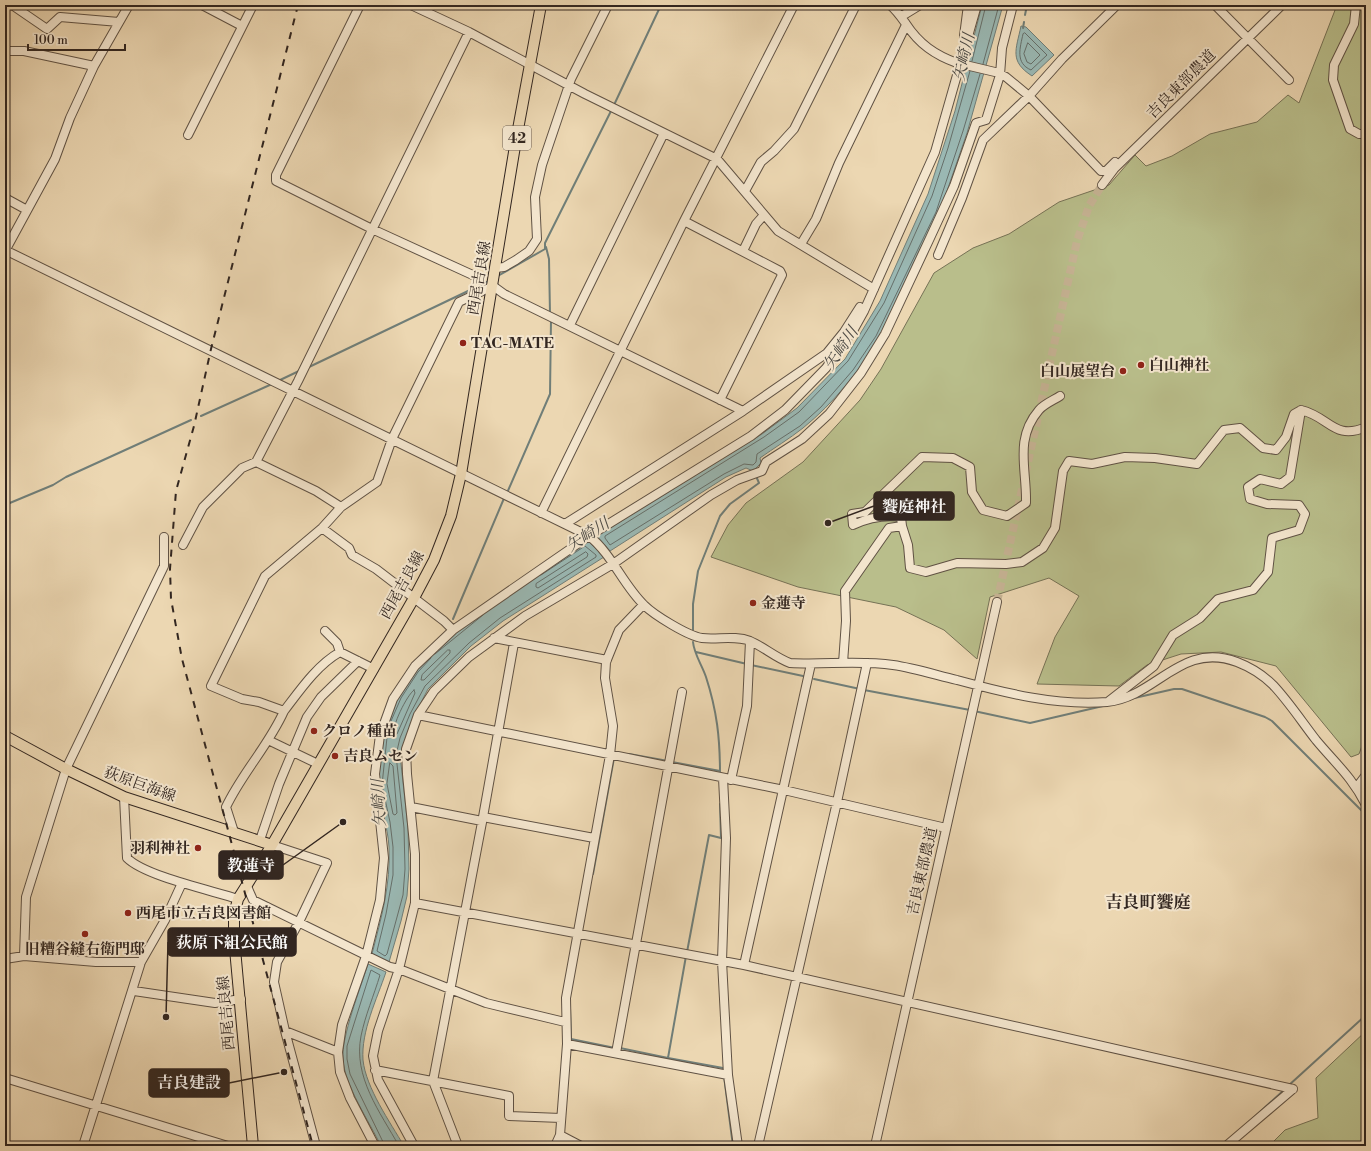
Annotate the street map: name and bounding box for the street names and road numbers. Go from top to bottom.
street label: 吉良東部農道 [1143,46,1220,123]
road number: 42 [503,126,531,150]
street label: 西尾吉良線 [464,239,495,317]
street label: 西尾吉良線 [376,548,429,623]
street label: 荻原巨海線 [101,763,178,806]
street label: 吉良東部農道 [903,825,942,917]
street label: 西尾吉良線 [214,975,239,1051]

